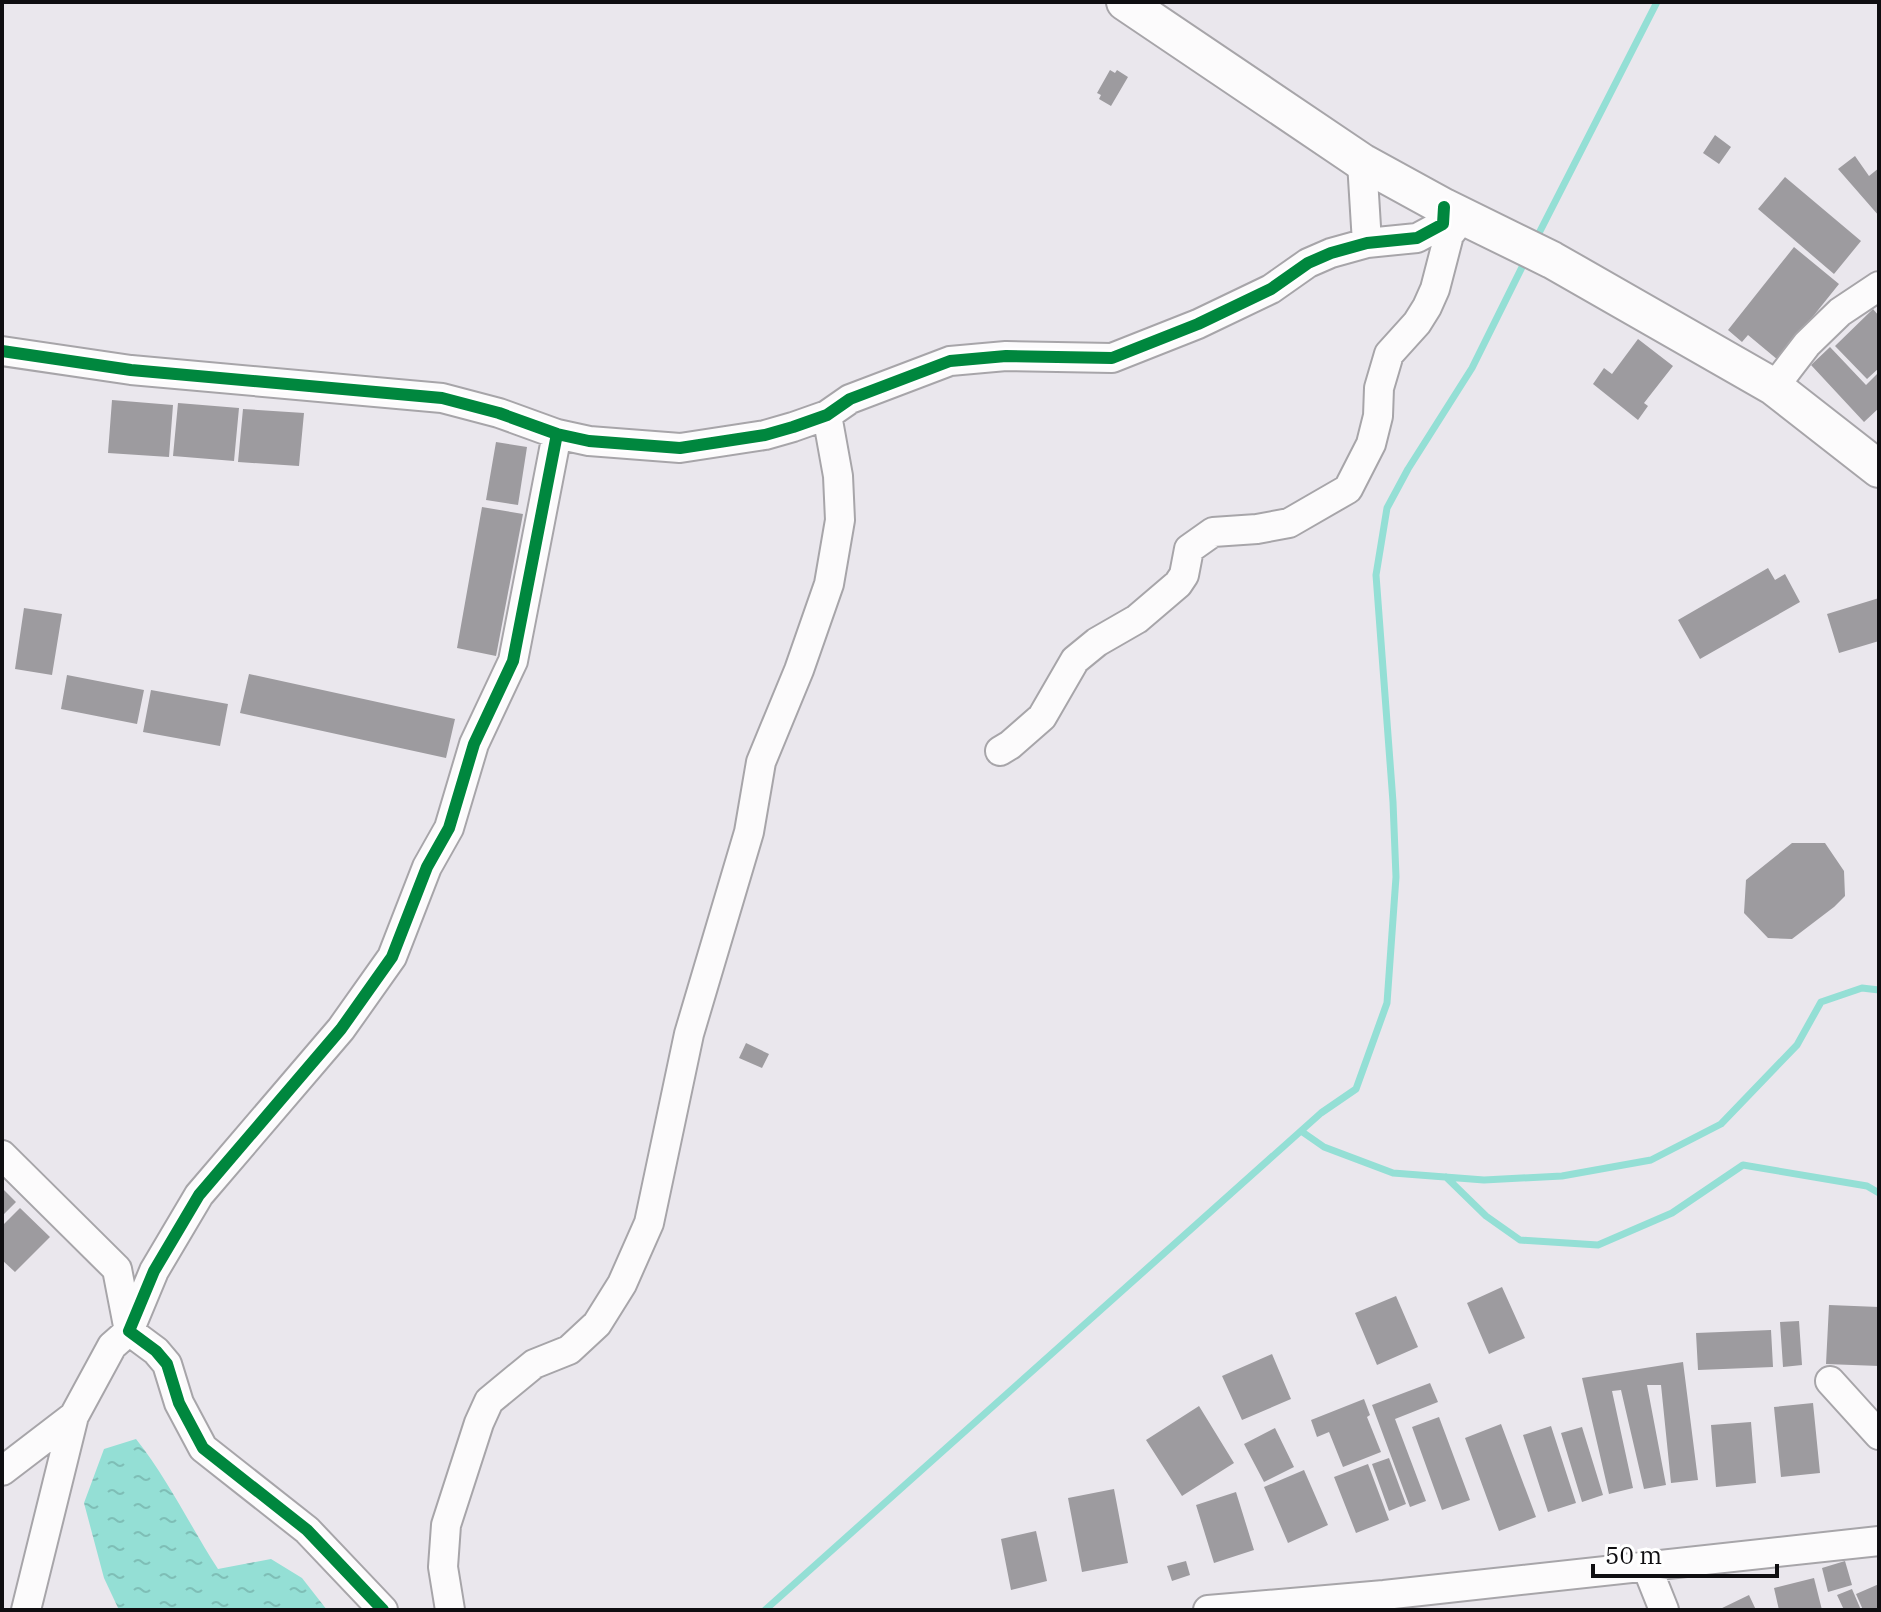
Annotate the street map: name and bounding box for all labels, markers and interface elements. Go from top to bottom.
scale bar [1593,1528,1777,1578]
text: 50 m [1605,1539,1662,1571]

